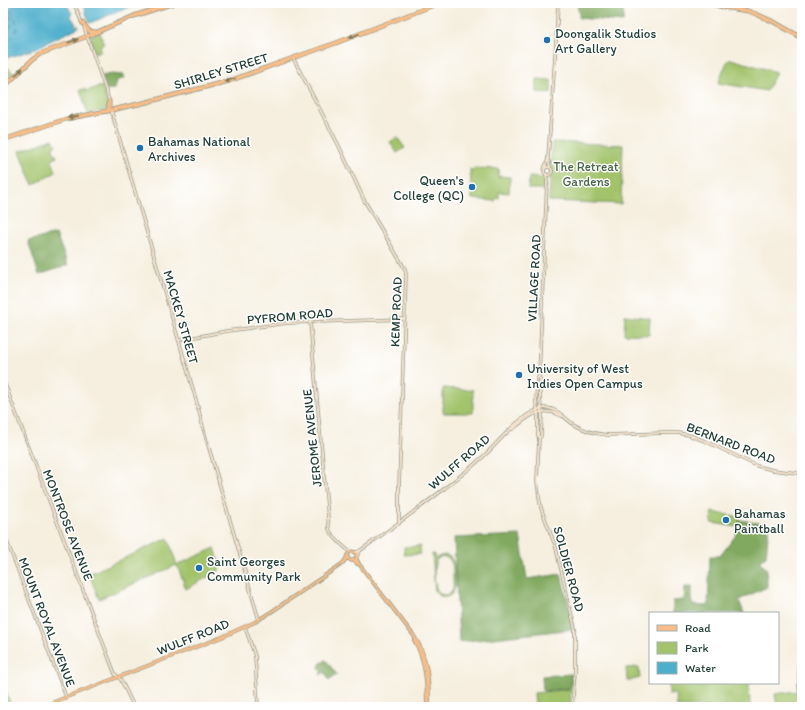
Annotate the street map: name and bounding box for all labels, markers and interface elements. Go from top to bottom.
place label: Doongalik Studios Art Gallery [555,26,657,56]
one-way arrow [348,34,360,40]
marker: Doongalik Studios Art Gallery [542,35,552,45]
one-way arrow [67,38,79,44]
street label: SHIRLEY STREET [172,49,271,92]
one-way arrow [14,67,24,77]
one-way arrow [224,78,236,84]
one-way arrow [67,115,79,121]
place label: Bahamas National Archives [148,134,251,164]
marker: Bahamas National Archives [135,143,145,153]
park label: The Retreat Gardens [553,159,619,189]
place label: Queen's College (QC) [393,173,464,203]
marker: Queen's College (QC) [467,182,477,192]
street label: VILLAGE ROAD [524,234,544,322]
street label: MACKEY STREET [160,268,202,366]
street label: KEMP ROAD [387,277,405,347]
street label: PYFROM ROAD [246,305,334,327]
place label: University of West Indies Open Campus [527,361,643,391]
marker: University of West Indies Open Campus [514,370,524,380]
street label: JEROME AVENUE [299,388,325,488]
street label: BERNARD ROAD [684,419,778,467]
street label: WULFF ROAD [425,431,493,493]
street label: MONTROSE AVENUE [40,467,96,583]
place label: Bahamas Paintball [734,506,786,536]
marker: Bahamas Paintball [721,515,731,525]
street label: SOLDIER ROAD [550,525,588,614]
place label: Saint Georges Community Park [207,554,301,584]
street label: MOUNT ROYAL AVENUE [15,555,79,689]
marker: Saint Georges Community Park [194,563,204,573]
legend [649,612,779,684]
street label: WULFF ROAD [155,615,232,658]
text: Road [685,621,711,635]
text: Park [685,641,709,655]
text: Water [685,661,716,675]

